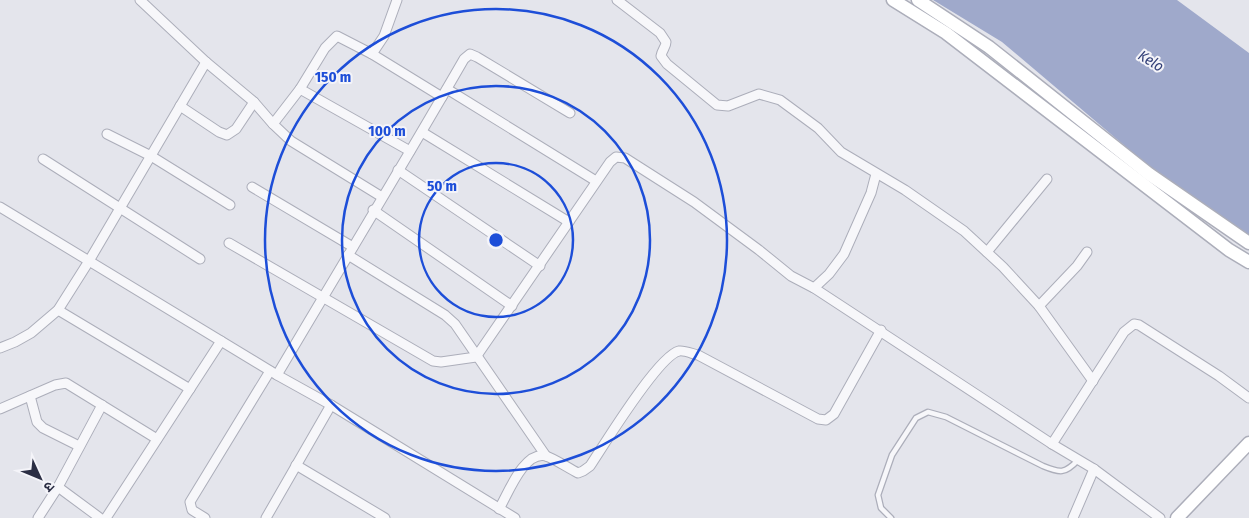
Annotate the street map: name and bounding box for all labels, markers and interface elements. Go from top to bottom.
water label: Kelo [1135,46,1167,76]
text: 150 m [315,68,351,86]
text: 100 m [368,122,406,140]
text: 50 m [427,177,457,195]
centre of rings [487,231,505,249]
north arrow [15,453,65,503]
text: उ [39,478,58,496]

